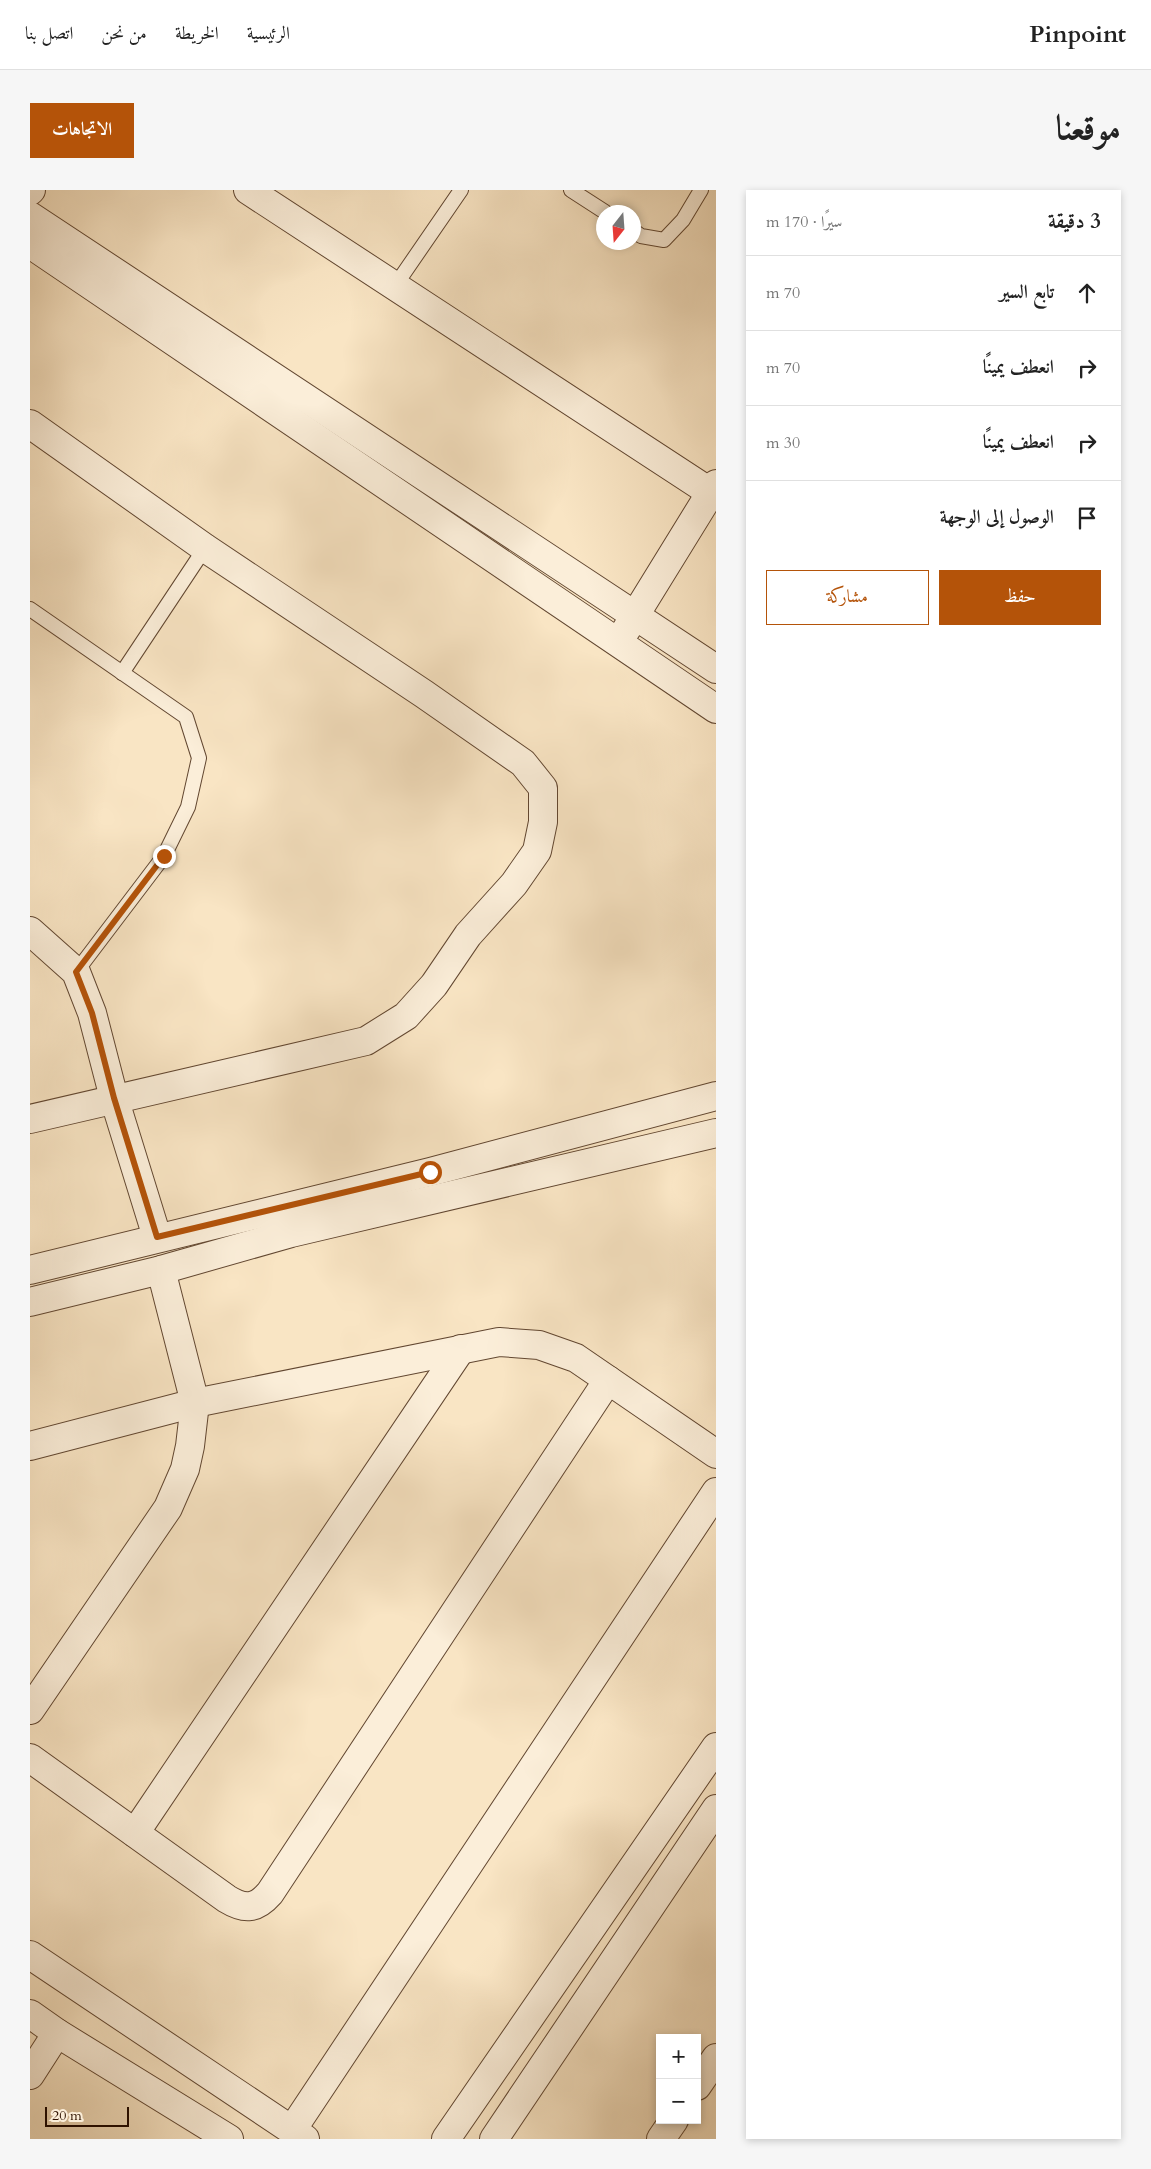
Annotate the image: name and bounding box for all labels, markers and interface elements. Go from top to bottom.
text: Pinpoint [1029,18,1126,51]
text: اتصل بنا [25,21,73,46]
text: من نحن [101,21,147,46]
text: الخريطة [175,21,219,46]
text: الرئيسية [247,21,290,46]
button: الاتجاهات [30,103,134,158]
text: موقعنا [1056,104,1121,152]
north arrow [596,205,641,250]
text: 3 دقيقة [1048,207,1101,236]
text: سيرًا · 170 m [766,211,842,233]
text: تابع السير [999,279,1054,305]
icon: ahead [1073,279,1101,307]
text: 70 m [766,282,800,304]
text: انعطف يمينًا [983,354,1054,380]
icon: right [1073,354,1101,382]
text: 70 m [766,357,800,379]
text: انعطف يمينًا [983,429,1054,455]
icon: right [1073,429,1101,457]
text: 30 m [766,432,800,454]
text: الوصول إلى الوجهة [940,504,1054,530]
icon: arrive [1073,504,1101,532]
button: مشاركة [766,570,929,625]
button: حفظ [939,570,1101,625]
route end [153,845,176,868]
route start [419,1161,442,1184]
map controls [656,2034,701,2124]
button: + [656,2034,701,2079]
button: − [656,2079,701,2124]
scale bar [45,2104,129,2127]
text: 20 m [52,2106,82,2125]

